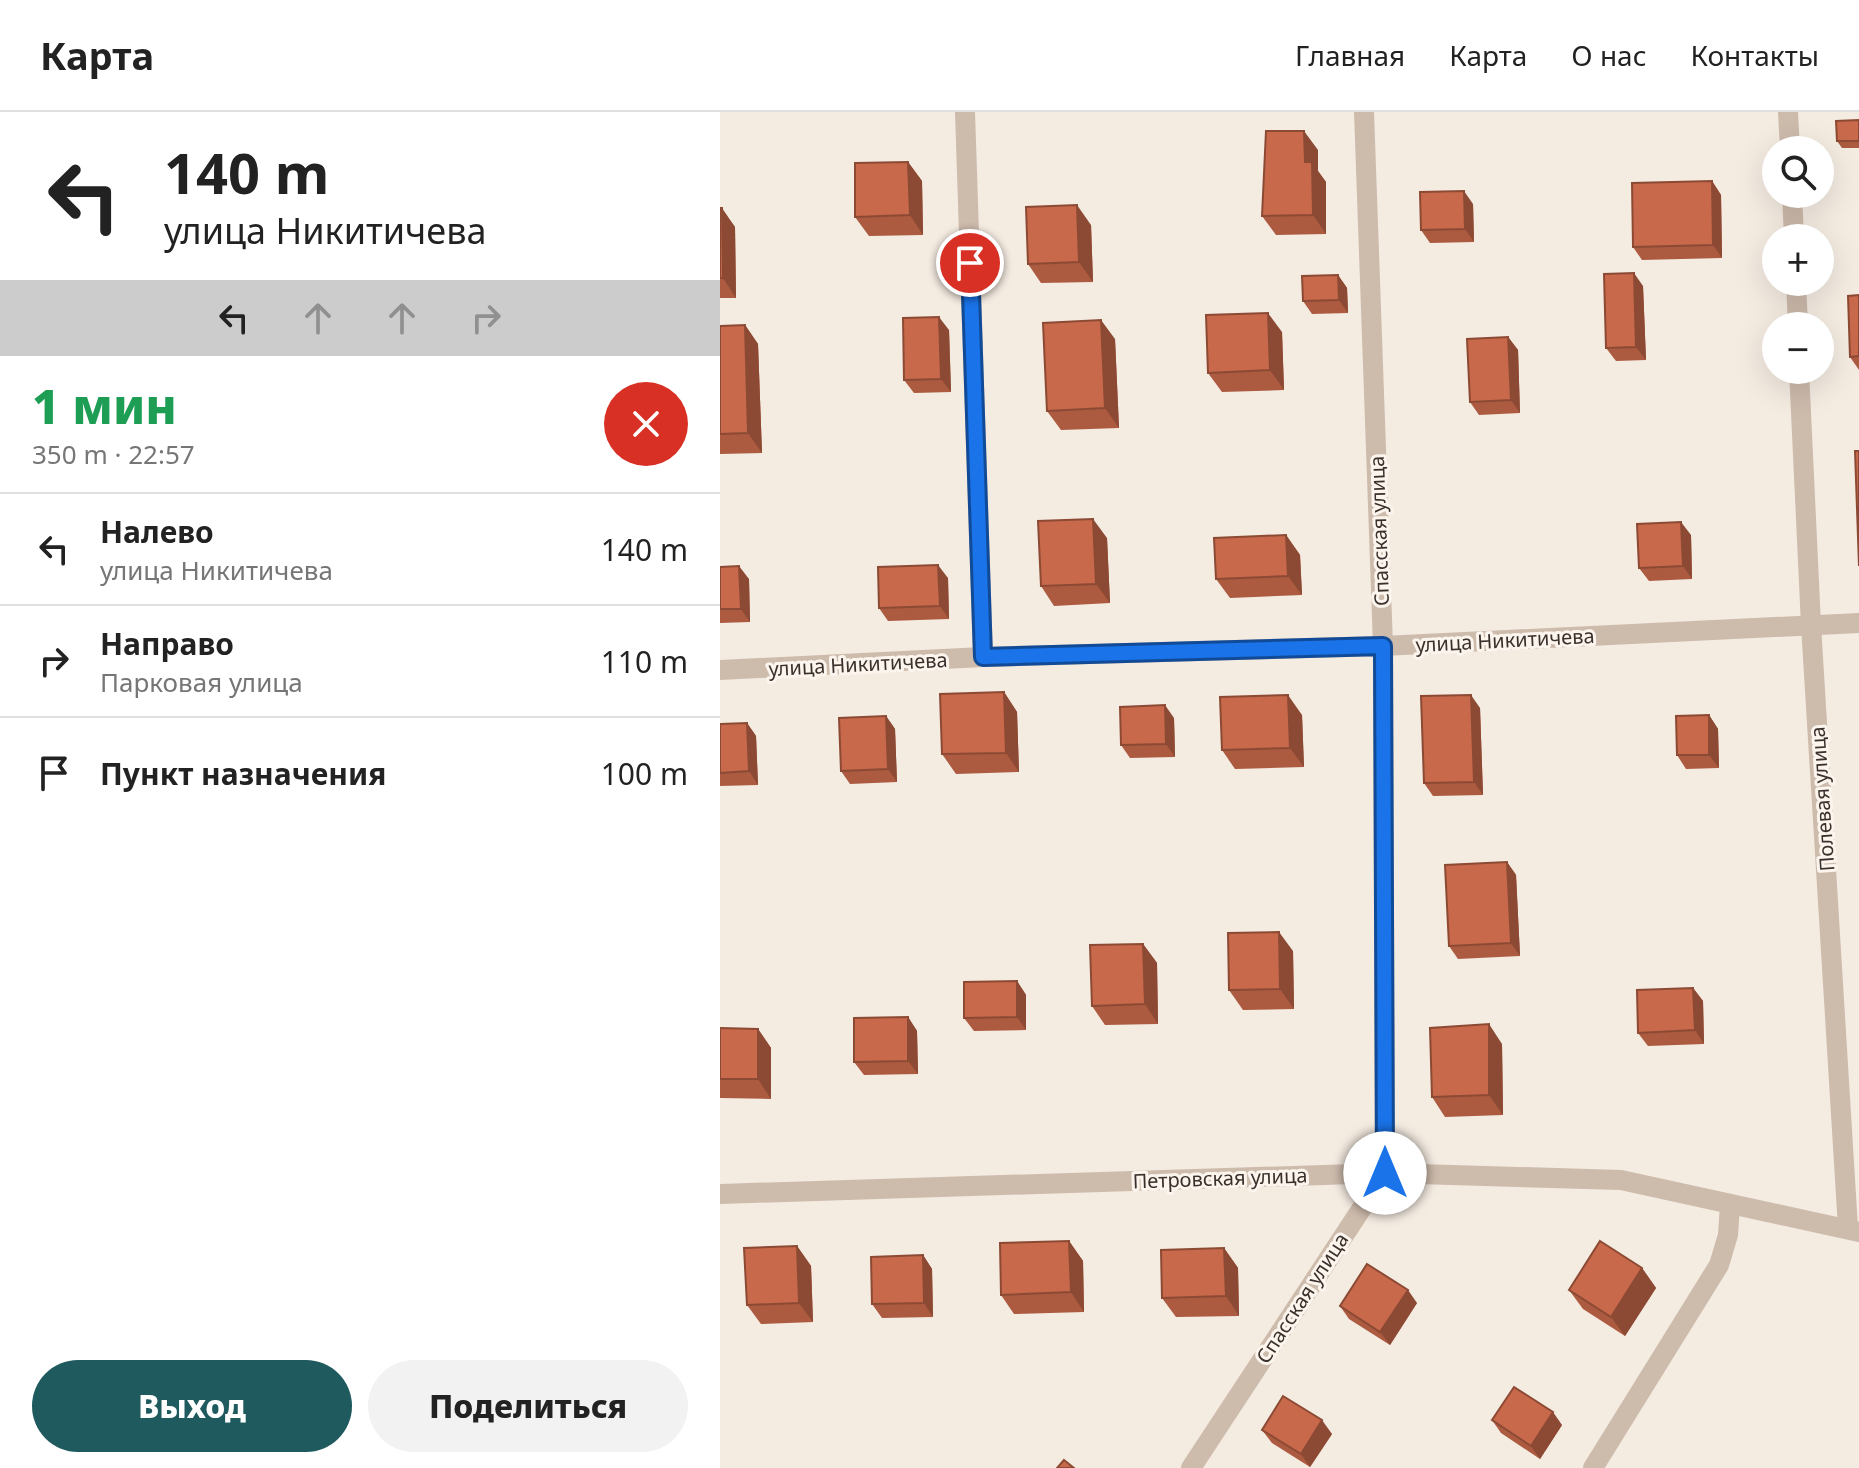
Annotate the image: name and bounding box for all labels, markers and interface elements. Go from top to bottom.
text: Карта [40,29,154,81]
text: Главная [1295,36,1405,74]
text: Карта [1449,36,1527,74]
text: О нас [1571,36,1647,74]
text: Контакты [1691,36,1819,74]
text: 140 m [164,134,329,210]
map controls [1762,136,1834,384]
button: search [1762,136,1834,208]
icon: left [32,144,136,248]
text: улица Никитичева [164,206,486,255]
button: + [1762,224,1834,296]
pin [936,229,1004,297]
icon: arrive [948,241,992,285]
icon: left [212,296,256,340]
icon: ahead [296,296,340,340]
icon: ahead [380,296,424,340]
icon: right [464,296,508,340]
button: − [1762,312,1834,384]
text: 1 мин [32,373,177,438]
button: close [604,382,688,466]
text: 350 m · 22:57 [32,436,195,472]
street label: Спасская улица [1363,455,1395,607]
text: Налево [100,511,214,552]
icon: left [32,527,76,571]
text: 140 m [601,529,688,570]
text: улица Никитичева [100,552,333,588]
street label: улица Никитичева [1415,622,1595,658]
text: Направо [100,623,234,664]
icon: right [32,639,76,683]
text: 110 m [601,641,688,682]
street label: улица Никитичева [768,646,948,682]
text: Парковая улица [100,664,303,700]
street label: Полевая улица [1803,726,1841,872]
icon: arrive [32,751,76,795]
text: Пункт назначения [100,753,386,794]
text: 100 m [601,753,688,794]
position arrow [1343,1131,1427,1215]
street label: Петровская улица [1132,1161,1308,1195]
street label: Спасская улица [1250,1228,1354,1368]
button: Выход [32,1360,352,1452]
button: Поделиться [368,1360,688,1452]

